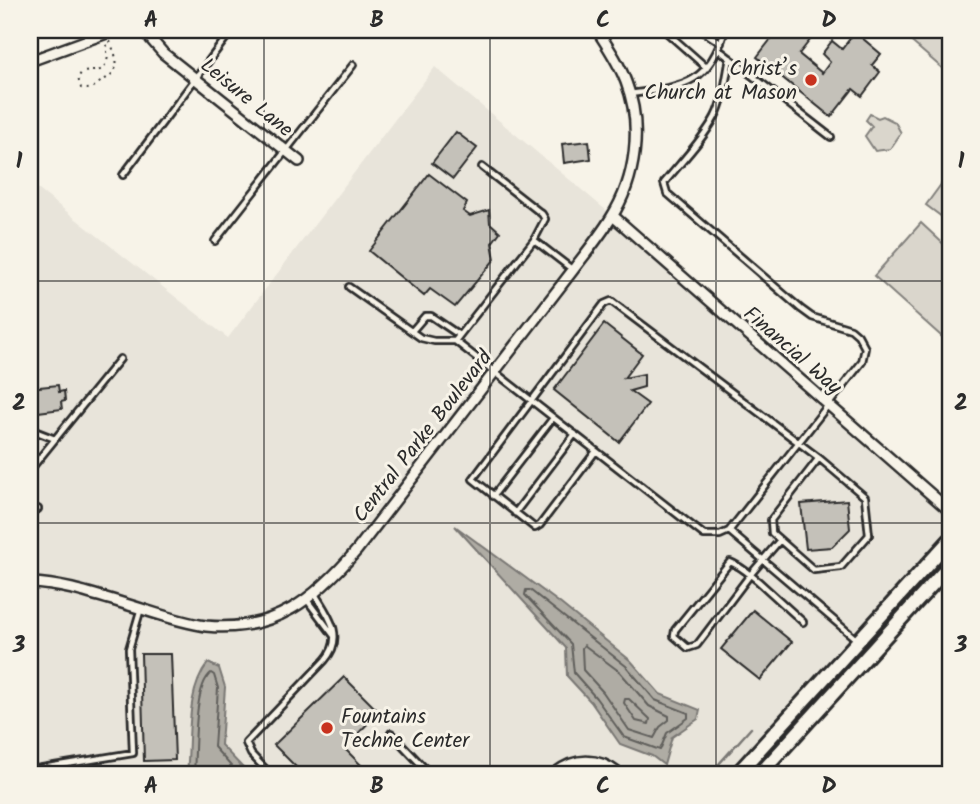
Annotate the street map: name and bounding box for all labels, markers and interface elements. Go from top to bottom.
text: A [144,3,158,39]
text: B [370,3,384,39]
text: C [596,3,610,39]
text: D [821,3,837,39]
street label: Leisure Lane [192,50,300,146]
place label: Christ’s Church at Mason [645,53,797,110]
marker: Christ’s Church at Mason [803,72,819,88]
text: 1 [16,144,23,180]
text: 1 [958,144,965,180]
street label: Financial Way [735,299,849,404]
street label: Central Parke Boulevard [345,343,502,530]
text: 2 [12,386,26,422]
text: 2 [954,386,968,422]
text: 3 [12,628,26,664]
text: 3 [954,628,968,664]
place label: Fountains Techne Center [341,701,470,758]
marker: Fountains Techne Center [319,720,335,736]
text: A [144,769,158,804]
text: B [370,769,384,804]
text: C [596,769,610,804]
text: D [821,769,837,804]

